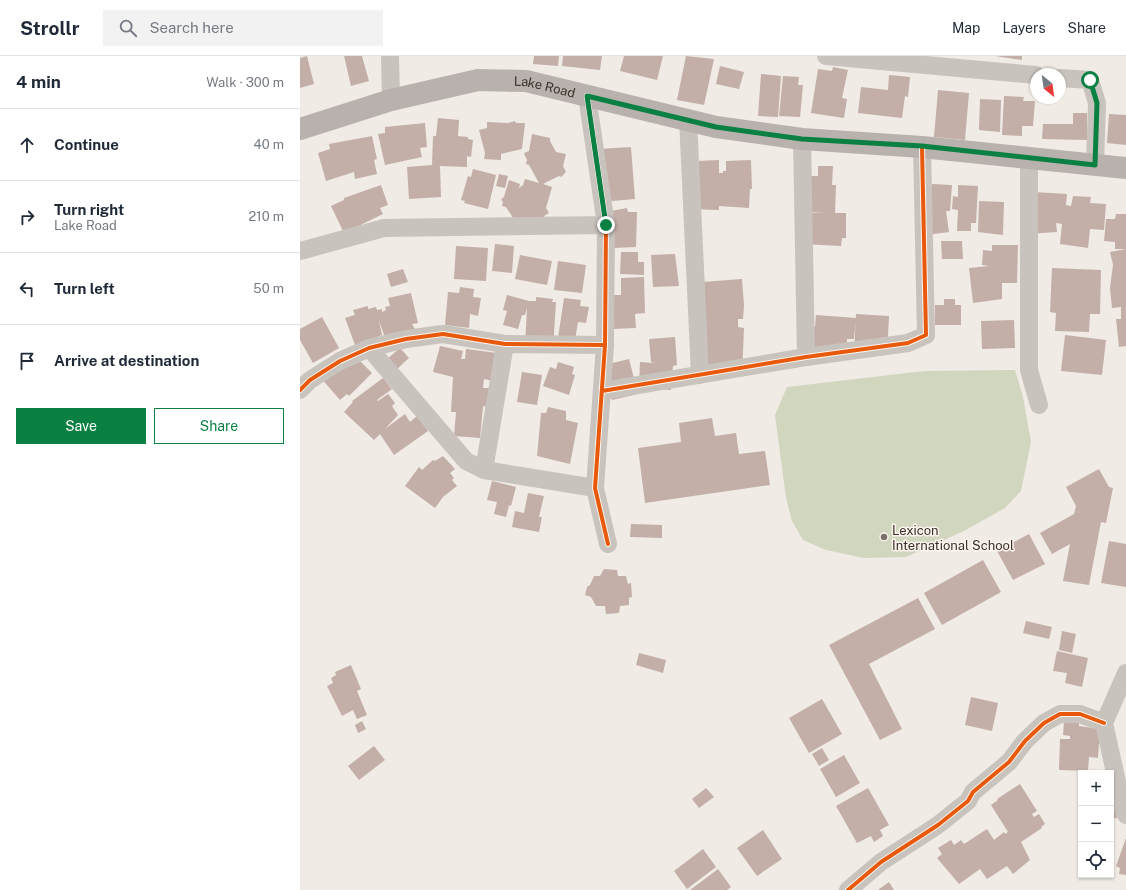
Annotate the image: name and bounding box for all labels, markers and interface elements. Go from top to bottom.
search box [103,10,383,46]
text: Strollr [20,17,79,39]
icon: search [117,17,139,39]
text: Search here [149,19,234,36]
text: Map [952,20,980,36]
text: Layers [1002,20,1046,36]
text: Share [1068,20,1106,36]
north arrow [1030,68,1066,104]
route start [1081,71,1099,89]
text: 4 min [16,72,61,92]
street label: Lake Road [514,74,577,101]
text: Walk · 300 m [206,75,284,90]
icon: ahead [16,134,38,156]
text: Continue [54,136,119,153]
text: 40 m [253,137,284,152]
text: Turn right [54,201,124,218]
icon: right [16,206,38,228]
text: 210 m [249,209,284,224]
route end [597,216,615,234]
text: Lake Road [54,218,117,233]
icon: left [16,278,38,300]
text: Turn left [54,280,115,297]
text: 50 m [253,281,284,296]
icon: arrive [16,350,38,372]
text: Arrive at destination [54,352,199,369]
button: Save [16,408,146,444]
button: Share [154,408,284,444]
place label: Lexicon International School [892,523,1014,553]
marker: Lexicon International School [879,532,889,542]
map controls [1078,770,1114,878]
button: + [1078,770,1114,806]
button: − [1078,806,1114,842]
button: locate [1078,842,1114,878]

